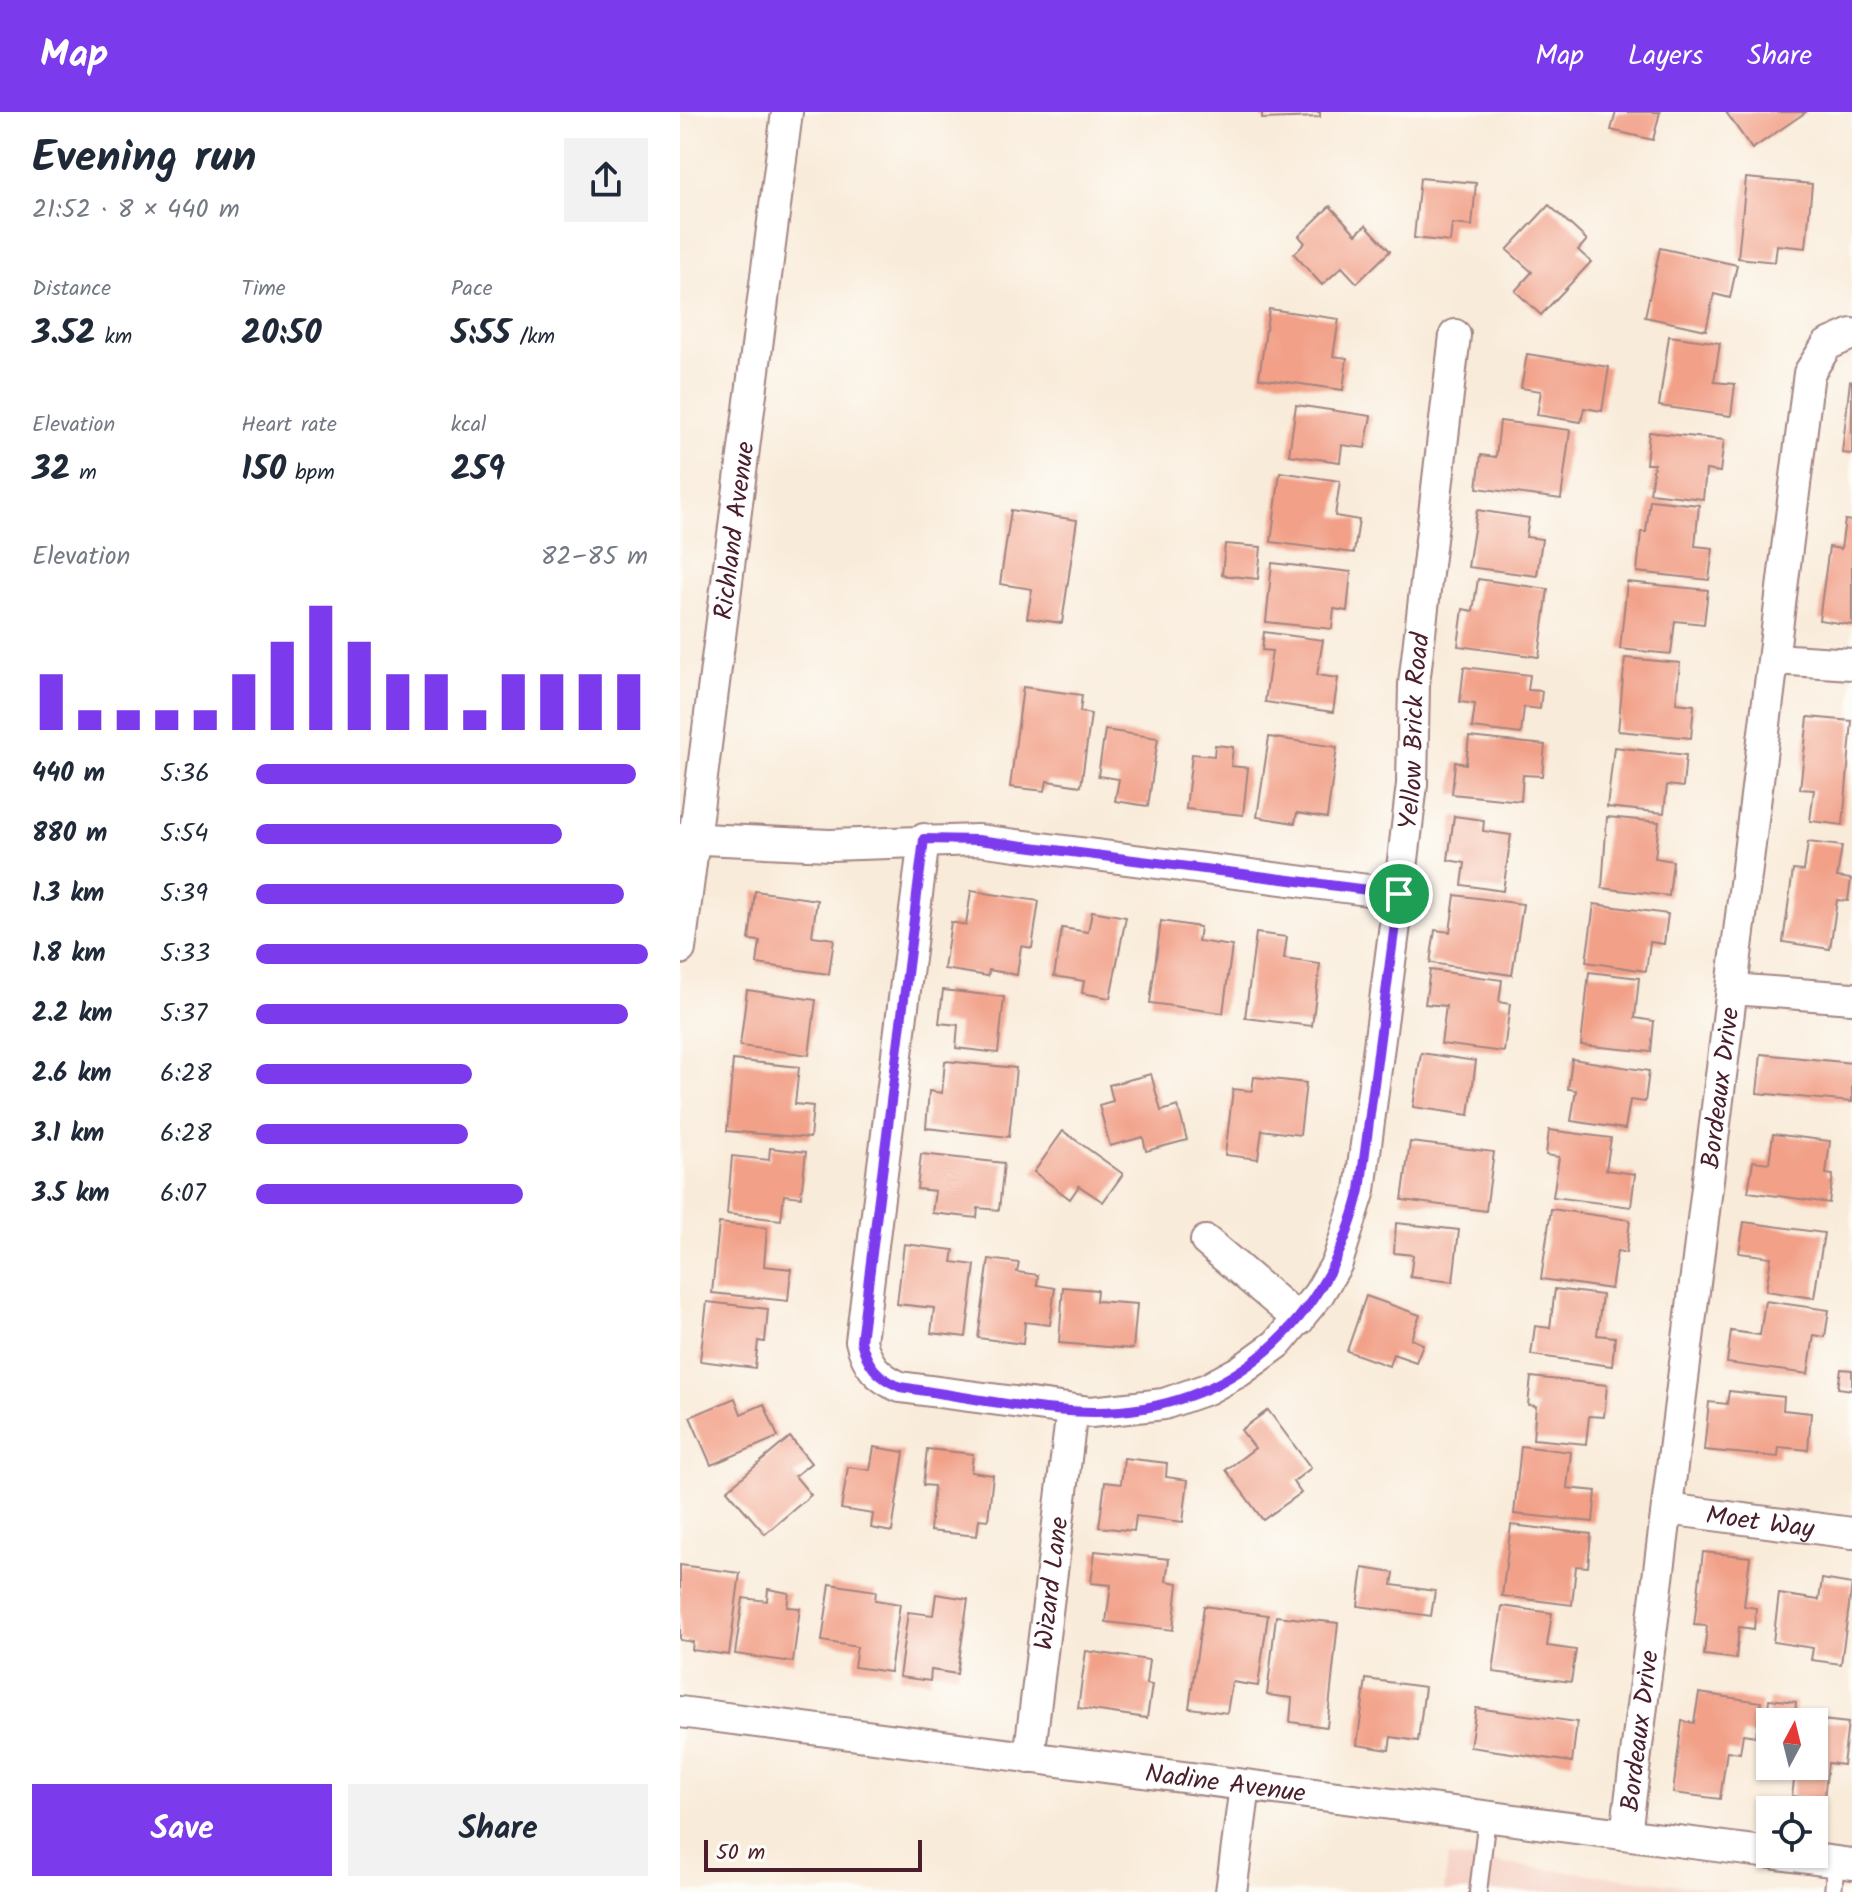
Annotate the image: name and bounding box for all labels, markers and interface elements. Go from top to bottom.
text: Map [40,26,109,86]
text: Map [1535,34,1584,79]
text: Layers [1628,34,1703,79]
text: Share [1747,34,1812,79]
text: Evening run [32,124,256,194]
button: share [564,138,648,222]
text: 21:52 · 8 × 440 m [32,189,240,231]
text: Distance [32,272,111,307]
text: Time [241,272,286,307]
text: Pace [451,272,493,307]
text: 3.52 [32,307,96,361]
text: 20:50 [241,307,322,361]
text: 5:55 [451,307,511,361]
text: km [96,320,132,355]
text: /km [511,320,555,355]
text: Elevation [32,408,115,443]
text: Heart rate [241,408,337,443]
text: kcal [451,408,486,443]
street label: Richland Avenue [703,439,768,622]
text: 32 [32,443,70,497]
text: 150 [241,443,286,497]
text: 259 [451,443,505,497]
text: m [70,456,97,491]
text: bpm [286,456,335,491]
text: Elevation [32,536,130,578]
text: 82–85 m [541,536,648,578]
street label: Yellow Brick Road [1388,630,1443,832]
text: 440 m [32,753,105,795]
text: 5:36 [160,753,210,795]
text: 880 m [32,813,107,855]
text: 5:54 [160,813,209,855]
pin [1365,860,1433,928]
icon: arrive [1377,872,1421,916]
text: 1.3 km [32,873,104,915]
text: 5:39 [160,873,208,915]
text: 1.8 km [32,933,105,975]
text: 5:33 [160,933,210,975]
text: 2.2 km [32,993,113,1035]
text: 5:37 [160,993,207,1035]
street label: Bordeaux Drive [1691,1005,1752,1171]
text: 2.6 km [32,1053,112,1095]
text: 6:28 [160,1053,212,1095]
text: 3.1 km [32,1113,104,1155]
text: 6:28 [160,1113,212,1155]
text: 3.5 km [32,1173,110,1215]
text: 6:07 [160,1173,206,1215]
street label: Moet Way [1703,1495,1818,1551]
street label: Wizard Lane [1023,1514,1082,1653]
street label: Bordeaux Drive [1610,1648,1672,1814]
north arrow [1756,1708,1828,1780]
map controls [1756,1708,1828,1868]
street label: Nadine Avenue [1142,1753,1308,1816]
button: Save [32,1784,332,1876]
button: Share [348,1784,648,1876]
button: locate [1756,1796,1828,1868]
scale bar [704,1836,922,1872]
text: 50 m [716,1836,765,1871]

